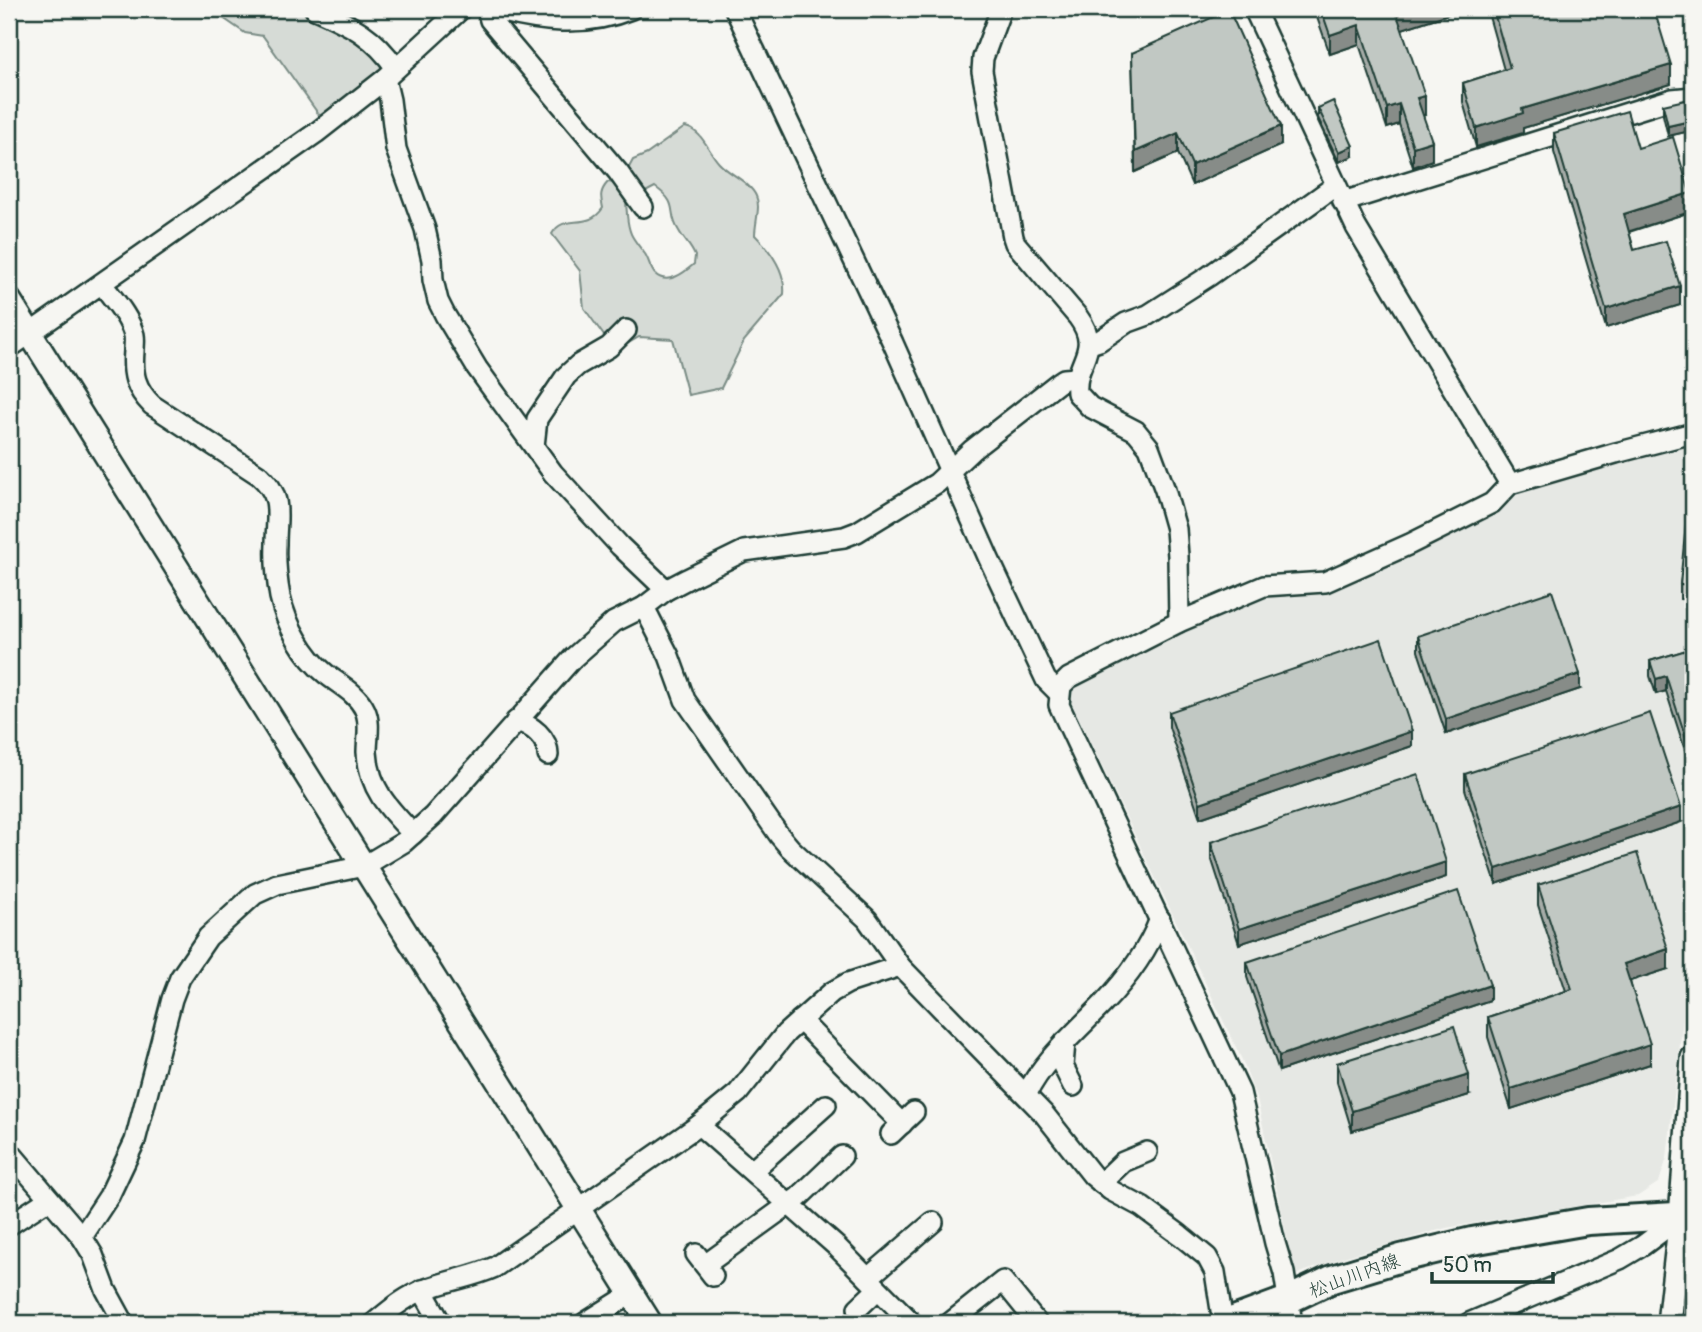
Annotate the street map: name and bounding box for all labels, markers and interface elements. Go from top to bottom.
scale bar [1432,1241,1553,1285]
street label: 松山川内線 [1306,1248,1403,1303]
text: 50 m [1443,1252,1492,1279]

